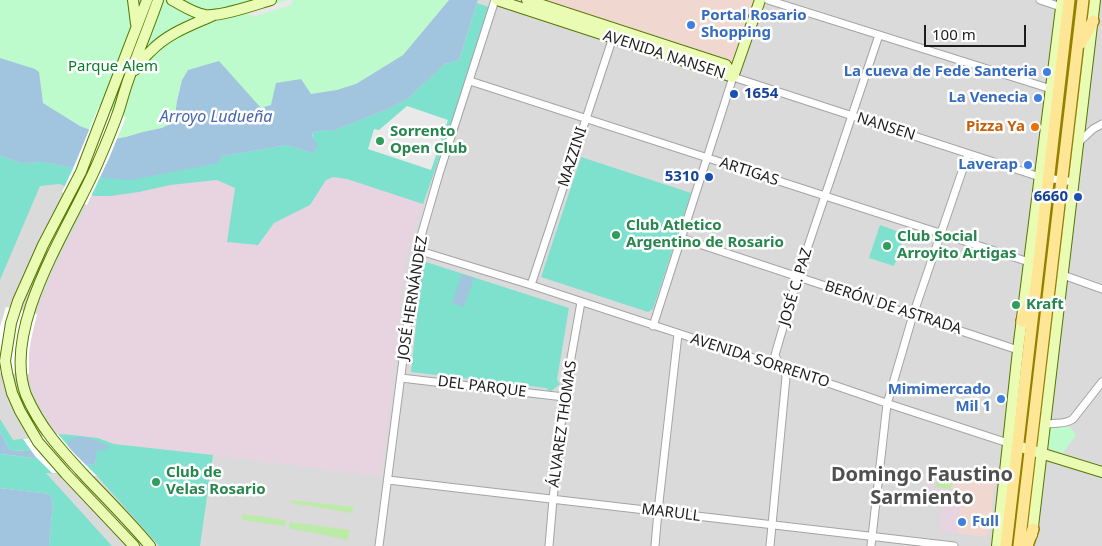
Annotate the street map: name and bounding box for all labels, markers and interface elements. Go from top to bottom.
place label: Portal Rosario Shopping [701,7,807,42]
scale bar [927,15,1030,47]
marker: Portal Rosario Shopping [685,19,697,31]
text: 100 m [932,24,976,44]
street label: AVENIDA NANSEN [601,27,727,83]
park label: Parque Alem [68,58,158,76]
place label: La cueva de Fede Santeria [844,63,1037,81]
marker: La cueva de Fede Santeria [1041,66,1053,78]
place label: 1654 [744,85,778,103]
marker: 1654 [728,88,740,100]
place label: La Venecia [948,89,1028,107]
marker: La Venecia [1032,92,1044,104]
water label: Arroyo Ludueña [160,107,272,127]
street label: NANSEN [855,109,917,145]
place label: Pizza Ya [966,118,1025,136]
marker: Pizza Ya [1029,121,1041,133]
place label: Sorrento Open Club [390,123,467,158]
street label: MAZZINI [555,125,591,189]
marker: Sorrento Open Club [374,135,386,147]
street label: ARTIGAS [717,154,781,190]
place label: Laverap [958,156,1018,174]
marker: Laverap [1022,159,1034,171]
place label: 5310 [665,168,699,186]
marker: 5310 [703,171,715,183]
place label: 6660 [1034,188,1068,206]
marker: 6660 [1072,191,1084,203]
place label: Club Atletico Argentino de Rosario [626,217,784,252]
place label: Club Social Arroyito Artigas [897,228,1016,263]
marker: Club Atletico Argentino de Rosario [610,229,622,241]
street label: JOSÉ HERNÁNDEZ [394,235,432,361]
marker: Club Social Arroyito Artigas [881,240,893,252]
street label: JOSÉ C. PAZ [776,246,816,328]
street label: BERÓN DE ASTRADA [822,277,964,339]
place label: Kraft [1026,296,1064,314]
marker: Kraft [1010,299,1022,311]
street label: AVENIDA SORRENTO [688,330,832,392]
street label: ÁLVAREZ THOMAS [545,359,581,489]
street label: DEL PARQUE [437,373,527,401]
place label: Mimimercado Mil 1 [888,381,991,416]
marker: Mimimercado Mil 1 [995,393,1007,405]
district label: Domingo Faustino Sarmiento [831,463,1013,510]
place label: Club de Velas Rosario [166,464,266,499]
marker: Club de Velas Rosario [150,476,162,488]
street label: MARULL [641,500,701,526]
place label: Full [972,513,999,531]
marker: Full [956,516,968,528]

